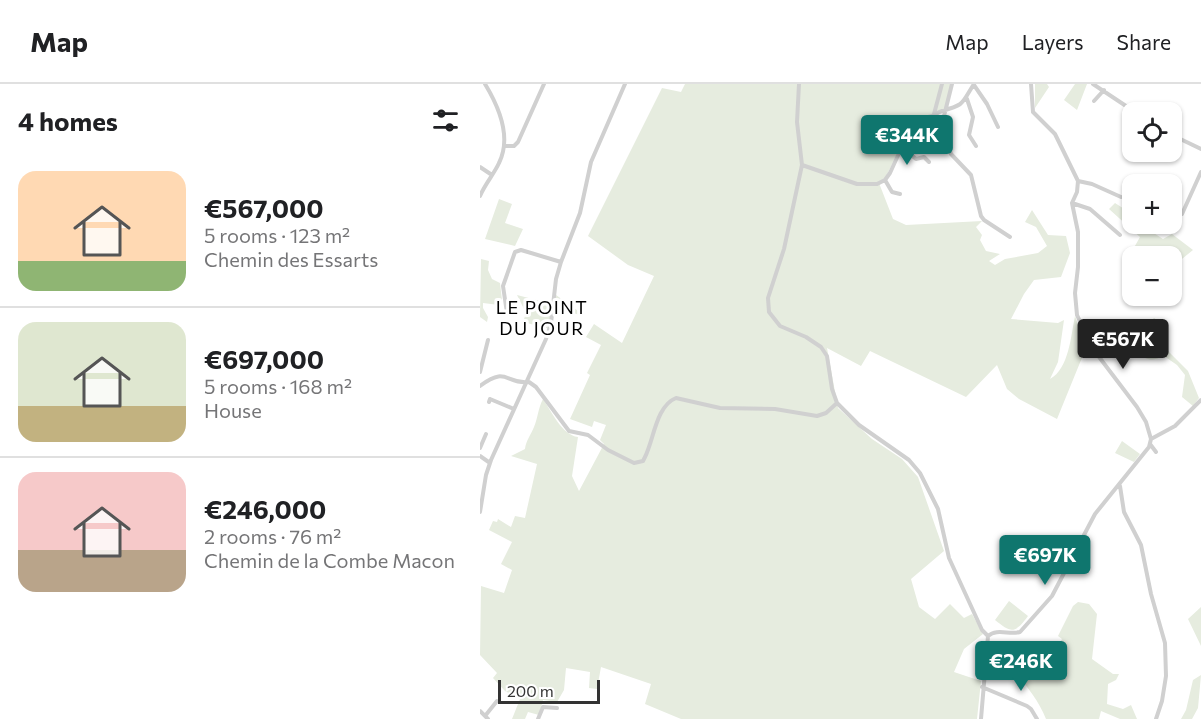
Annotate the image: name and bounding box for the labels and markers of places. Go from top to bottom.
pin: €344K [865,115,949,166]
pin: €567K [1081,319,1165,370]
pin: €697K [1003,535,1087,586]
pin: €246K [979,641,1063,692]

